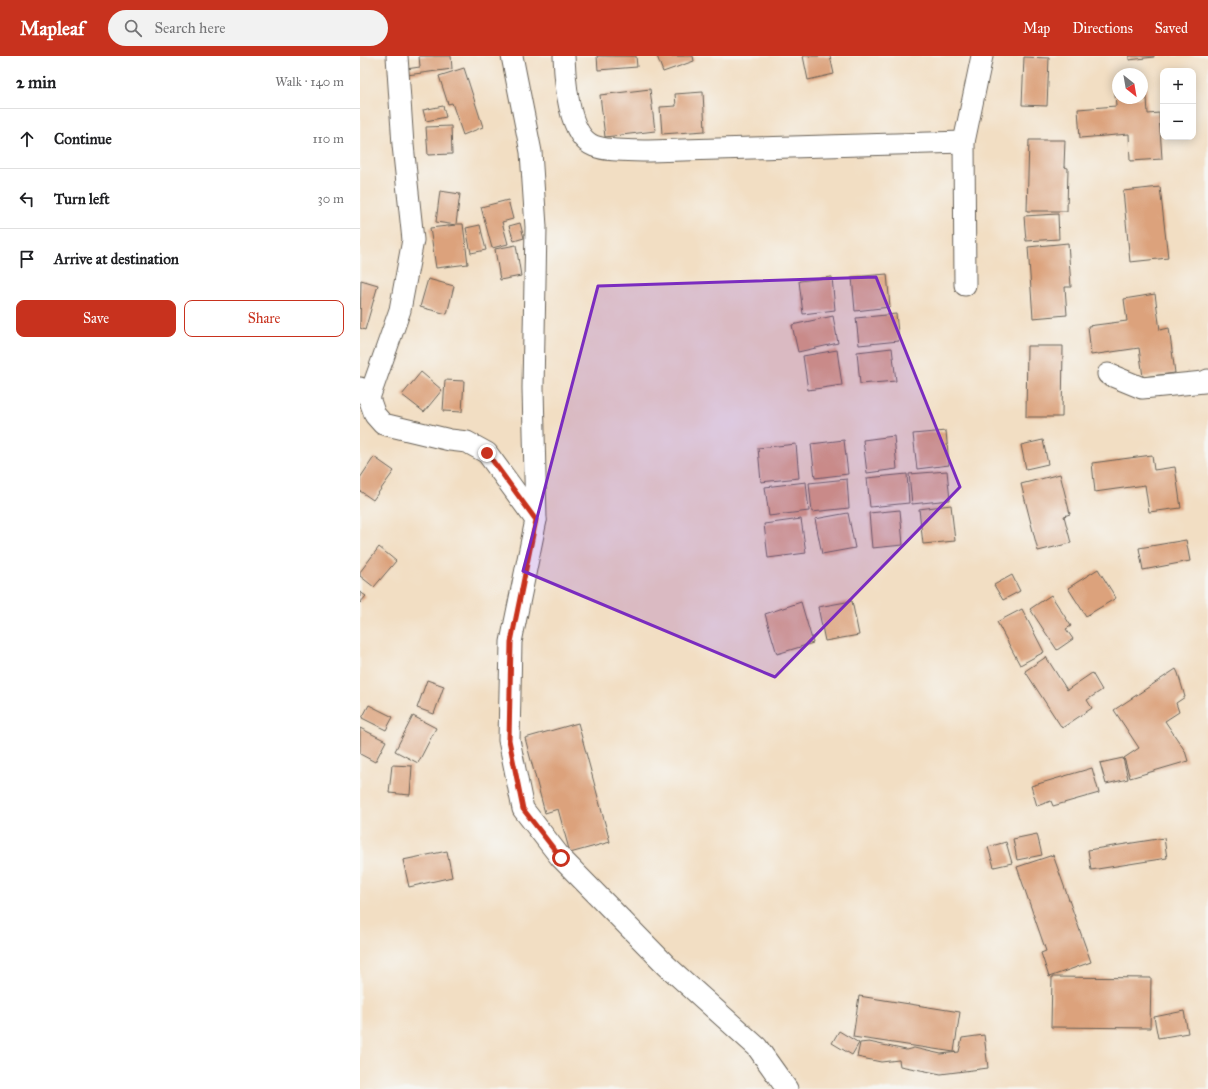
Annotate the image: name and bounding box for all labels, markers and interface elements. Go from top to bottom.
search box [108,10,388,46]
text: Mapleaf [20,17,84,40]
icon: search [122,17,144,39]
text: Search here [154,19,225,37]
text: Map [1023,20,1050,37]
text: Directions [1072,20,1133,37]
text: Saved [1155,20,1188,37]
north arrow [1112,68,1148,104]
map controls [1160,68,1196,140]
button: + [1160,68,1196,104]
text: 2 min [16,72,56,93]
text: Walk · 140 m [275,74,344,90]
button: − [1160,104,1196,140]
icon: ahead [16,128,38,150]
text: Continue [54,130,112,148]
text: 110 m [312,131,344,147]
icon: left [16,188,38,210]
text: Turn left [54,190,110,208]
text: 30 m [318,191,344,207]
icon: arrive [16,248,38,270]
text: Arrive at destination [54,250,179,268]
button: Save [16,300,176,337]
button: Share [184,300,344,337]
route end [478,444,496,462]
route start [552,849,570,867]

